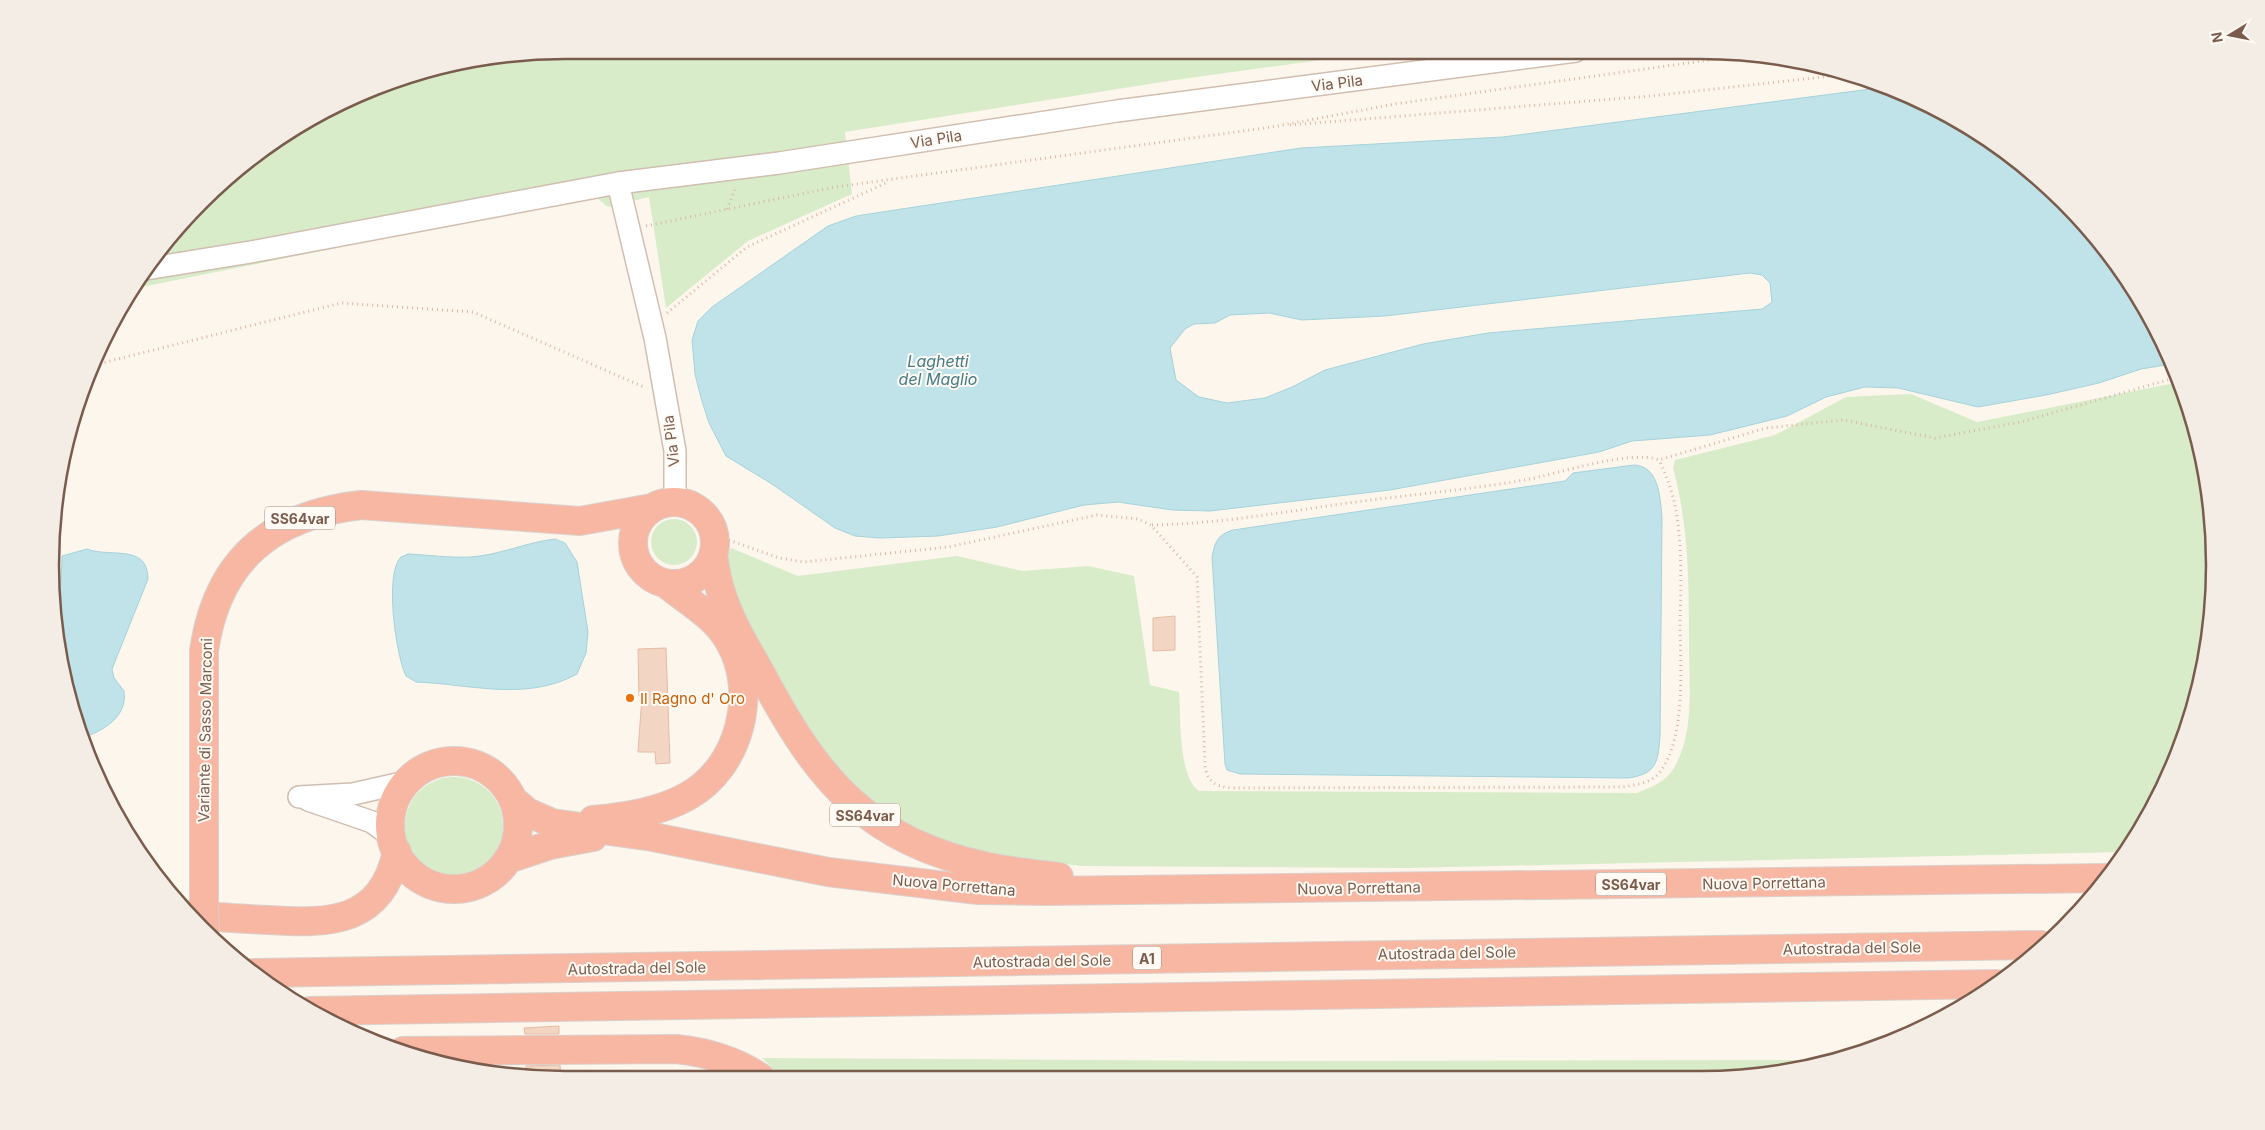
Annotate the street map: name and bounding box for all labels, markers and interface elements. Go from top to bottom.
north arrow [2205,10,2255,60]
text: N [2207,31,2226,44]
street label: Via Pila [1310,70,1364,96]
street label: Via Pila [909,126,963,152]
water label: Laghetti del Maglio [899,351,977,389]
street label: Via Pila [658,414,684,468]
road number: SS64var [265,506,335,530]
street label: Variante di Sasso Marconi [194,638,216,822]
place label: Il Ragno d' Oro [640,689,745,708]
marker: Il Ragno d' Oro [624,692,636,704]
road number: SS64var [830,804,900,826]
street label: Nuova Porrettana [892,870,1016,900]
road number: SS64var [1596,872,1666,896]
street label: Nuova Porrettana [1702,872,1826,894]
street label: Nuova Porrettana [1297,877,1421,899]
street label: Autostrada del Sole [1783,937,1921,959]
street label: Autostrada del Sole [1378,942,1516,964]
road number: A1 [1133,946,1161,970]
street label: Autostrada del Sole [973,950,1111,972]
street label: Autostrada del Sole [568,957,706,979]

